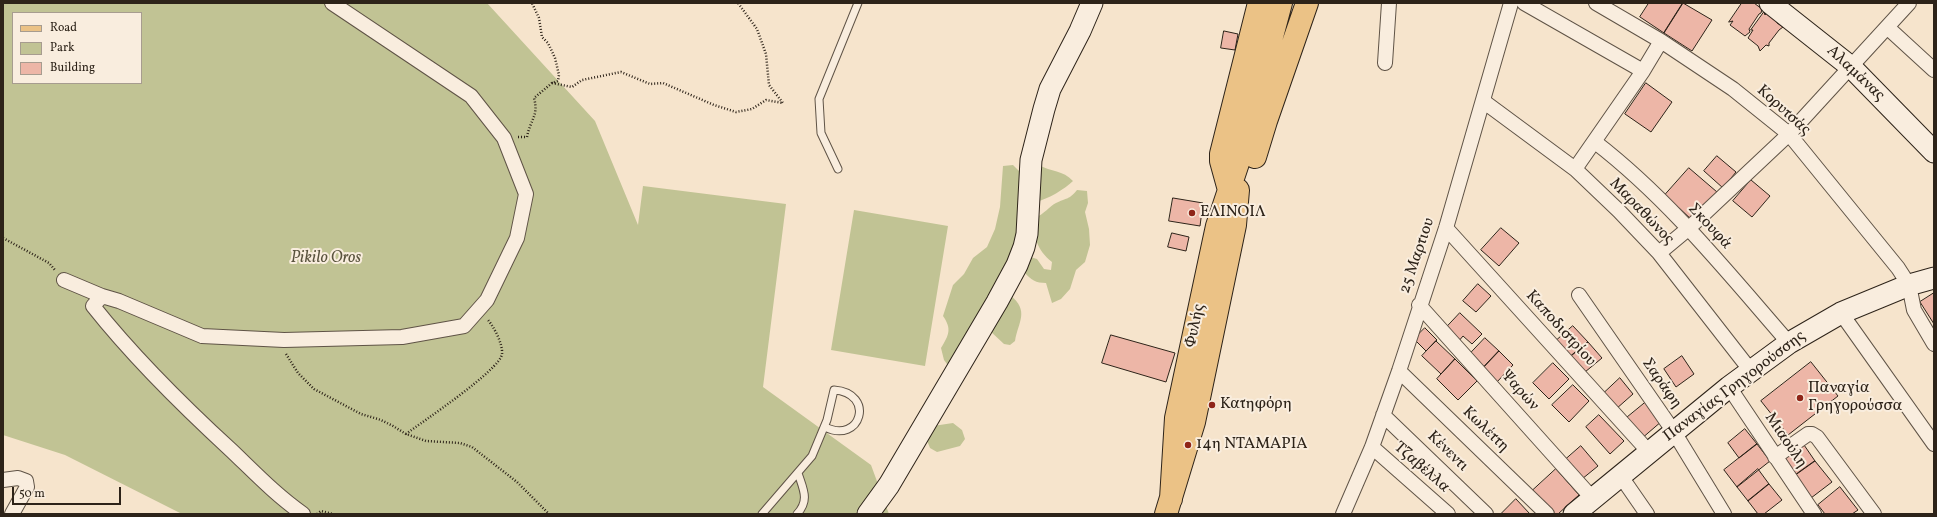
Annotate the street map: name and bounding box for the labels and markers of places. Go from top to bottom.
place label: ΕΛΙΝΟΙΛ [1200,203,1266,223]
marker: ΕΛΙΝΟΙΛ [1187,208,1197,218]
place label: Παναγία Γρηγορούσσα [1808,379,1902,417]
marker: Παναγία Γρηγορούσσα [1795,393,1805,403]
place label: Κατηφόρη [1220,395,1292,415]
marker: Κατηφόρη [1207,400,1217,410]
place label: 14η ΝΤΑΜΑΡΙΑ [1196,435,1308,455]
marker: 14η ΝΤΑΜΑΡΙΑ [1183,440,1193,450]

